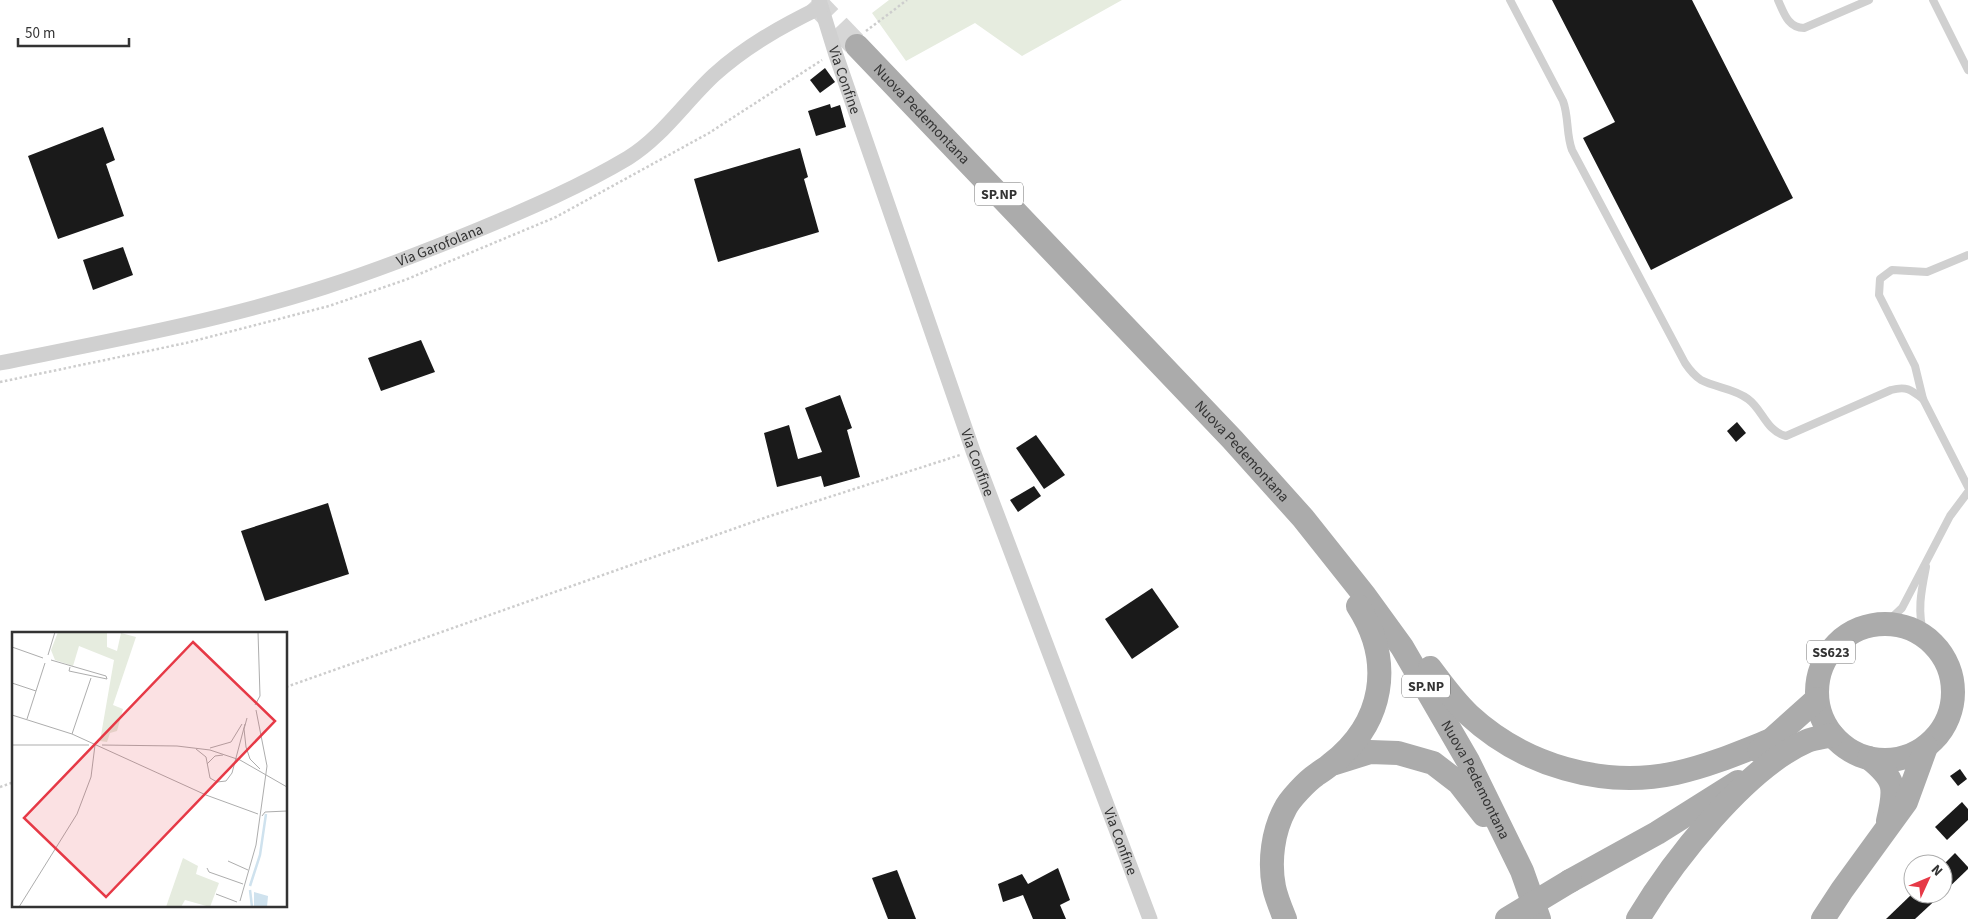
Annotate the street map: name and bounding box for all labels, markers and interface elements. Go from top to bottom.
scale bar [18,15,129,47]
text: 50 m [25,23,55,44]
street label: Via Confine [823,44,866,117]
street label: Nuova Pedemontana [869,60,975,169]
road number: SP.NP [975,182,1023,205]
street label: Via Garofolana [393,219,486,272]
street label: Nuova Pedemontana [1190,396,1294,507]
street label: Via Confine [955,426,999,500]
inset map [12,632,288,906]
road number: SS623 [1807,640,1855,664]
road number: SP.NP [1402,674,1450,698]
street label: Nuova Pedemontana [1436,717,1515,843]
street label: Via Confine [1098,805,1143,878]
north arrow [1903,854,1953,904]
text: N [1926,860,1947,881]

